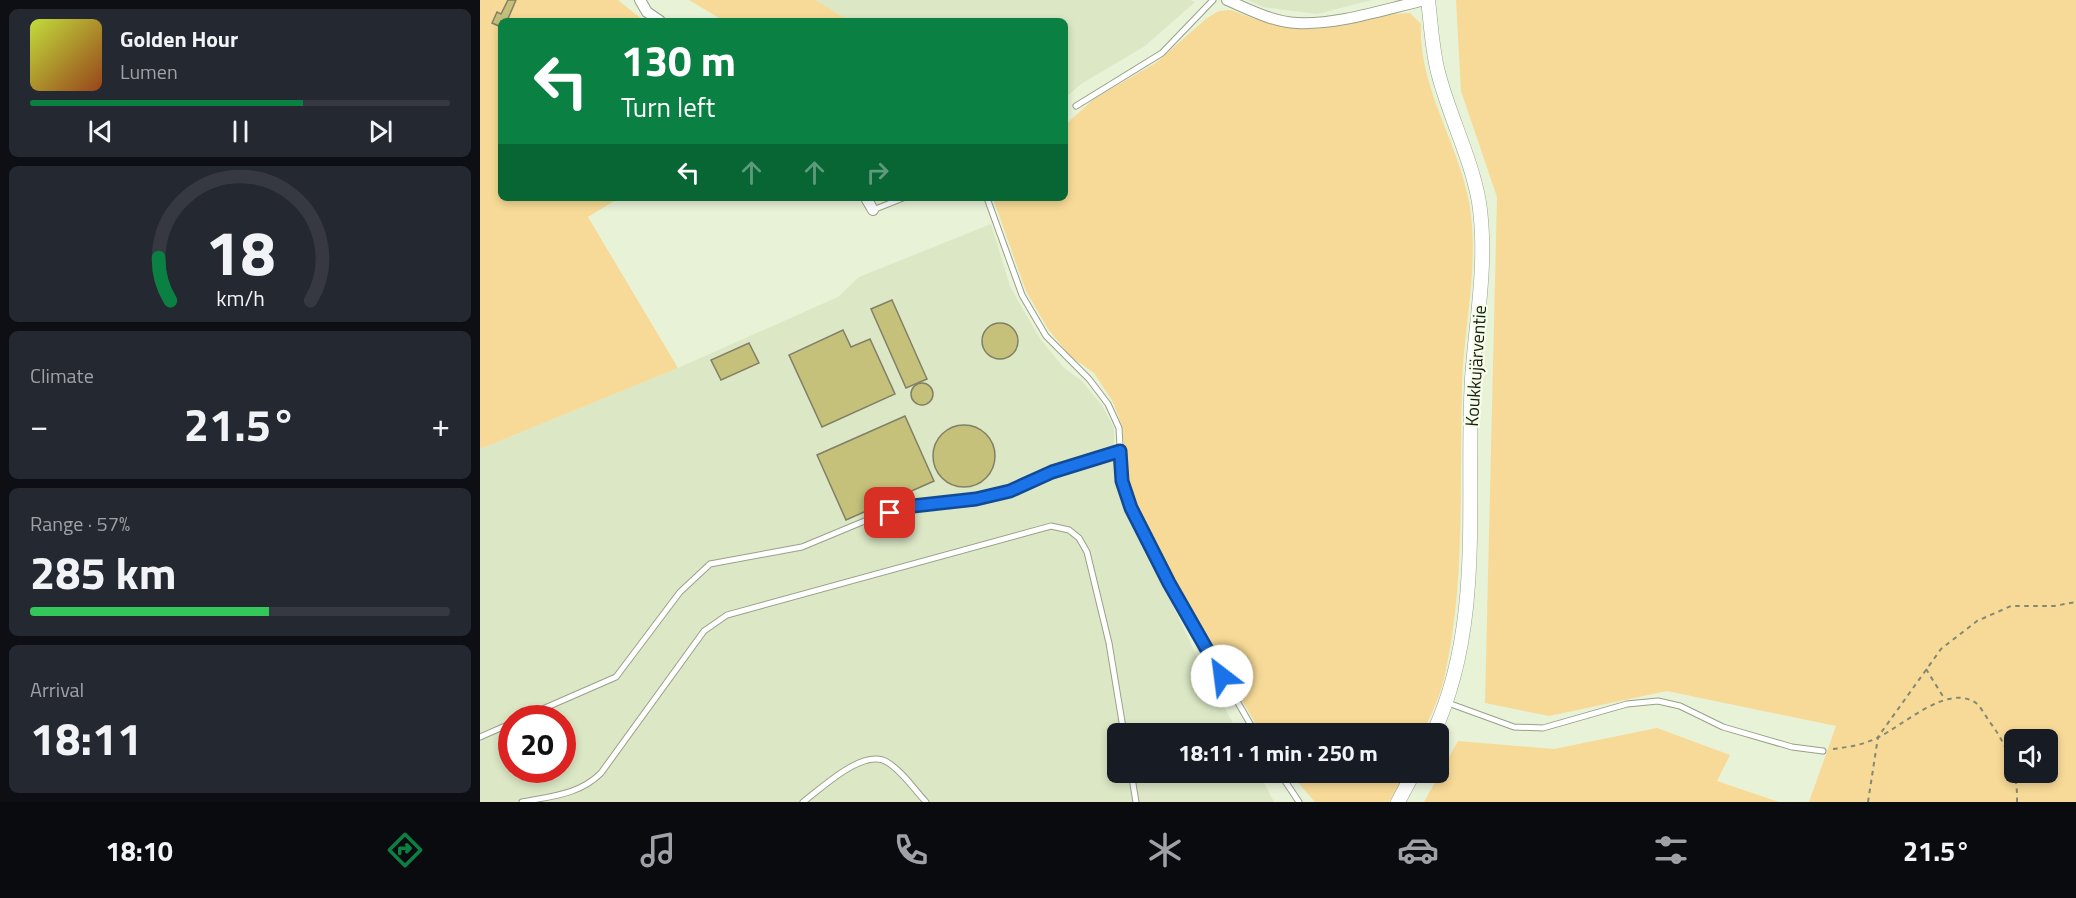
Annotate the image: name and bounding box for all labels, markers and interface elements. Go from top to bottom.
text: Golden Hour [120,22,238,56]
text: 130 m [621,28,736,92]
icon: left [522,42,600,120]
text: Lumen [120,56,178,87]
text: Turn left [621,86,715,127]
icon: previous [84,115,117,148]
icon: pause [224,115,257,148]
icon: next [364,115,397,148]
icon: left [672,156,705,189]
icon: ahead [735,156,768,189]
icon: ahead [798,156,831,189]
icon: right [861,156,894,189]
text: 18 [205,204,275,299]
text: km/h [216,282,264,314]
street label: Koukkujärventie [1458,304,1493,428]
text: Climate [30,360,94,391]
text: 21.5° [184,390,296,458]
text: − [30,400,48,450]
text: + [432,400,450,450]
pin [864,487,915,538]
icon: arrive [873,496,906,529]
text: Range · 57% [30,508,130,539]
text: 285 km [30,538,176,606]
position arrow [1190,644,1254,708]
text: Arrival [30,674,84,705]
text: 18:11 [30,704,142,772]
speed limit sign: 20 [498,705,576,783]
map controls [2004,729,2058,783]
button: sound [2004,729,2058,783]
text: 18:11 · 1 min · 250 m [1178,736,1378,770]
icon: directions [384,829,426,871]
icon: music [637,829,679,871]
icon: phone [890,829,932,871]
icon: climate [1144,829,1186,871]
icon: car [1397,829,1439,871]
icon: filters [1650,829,1692,871]
text: 18:10 [106,830,173,871]
text: 21.5° [1903,830,1970,871]

